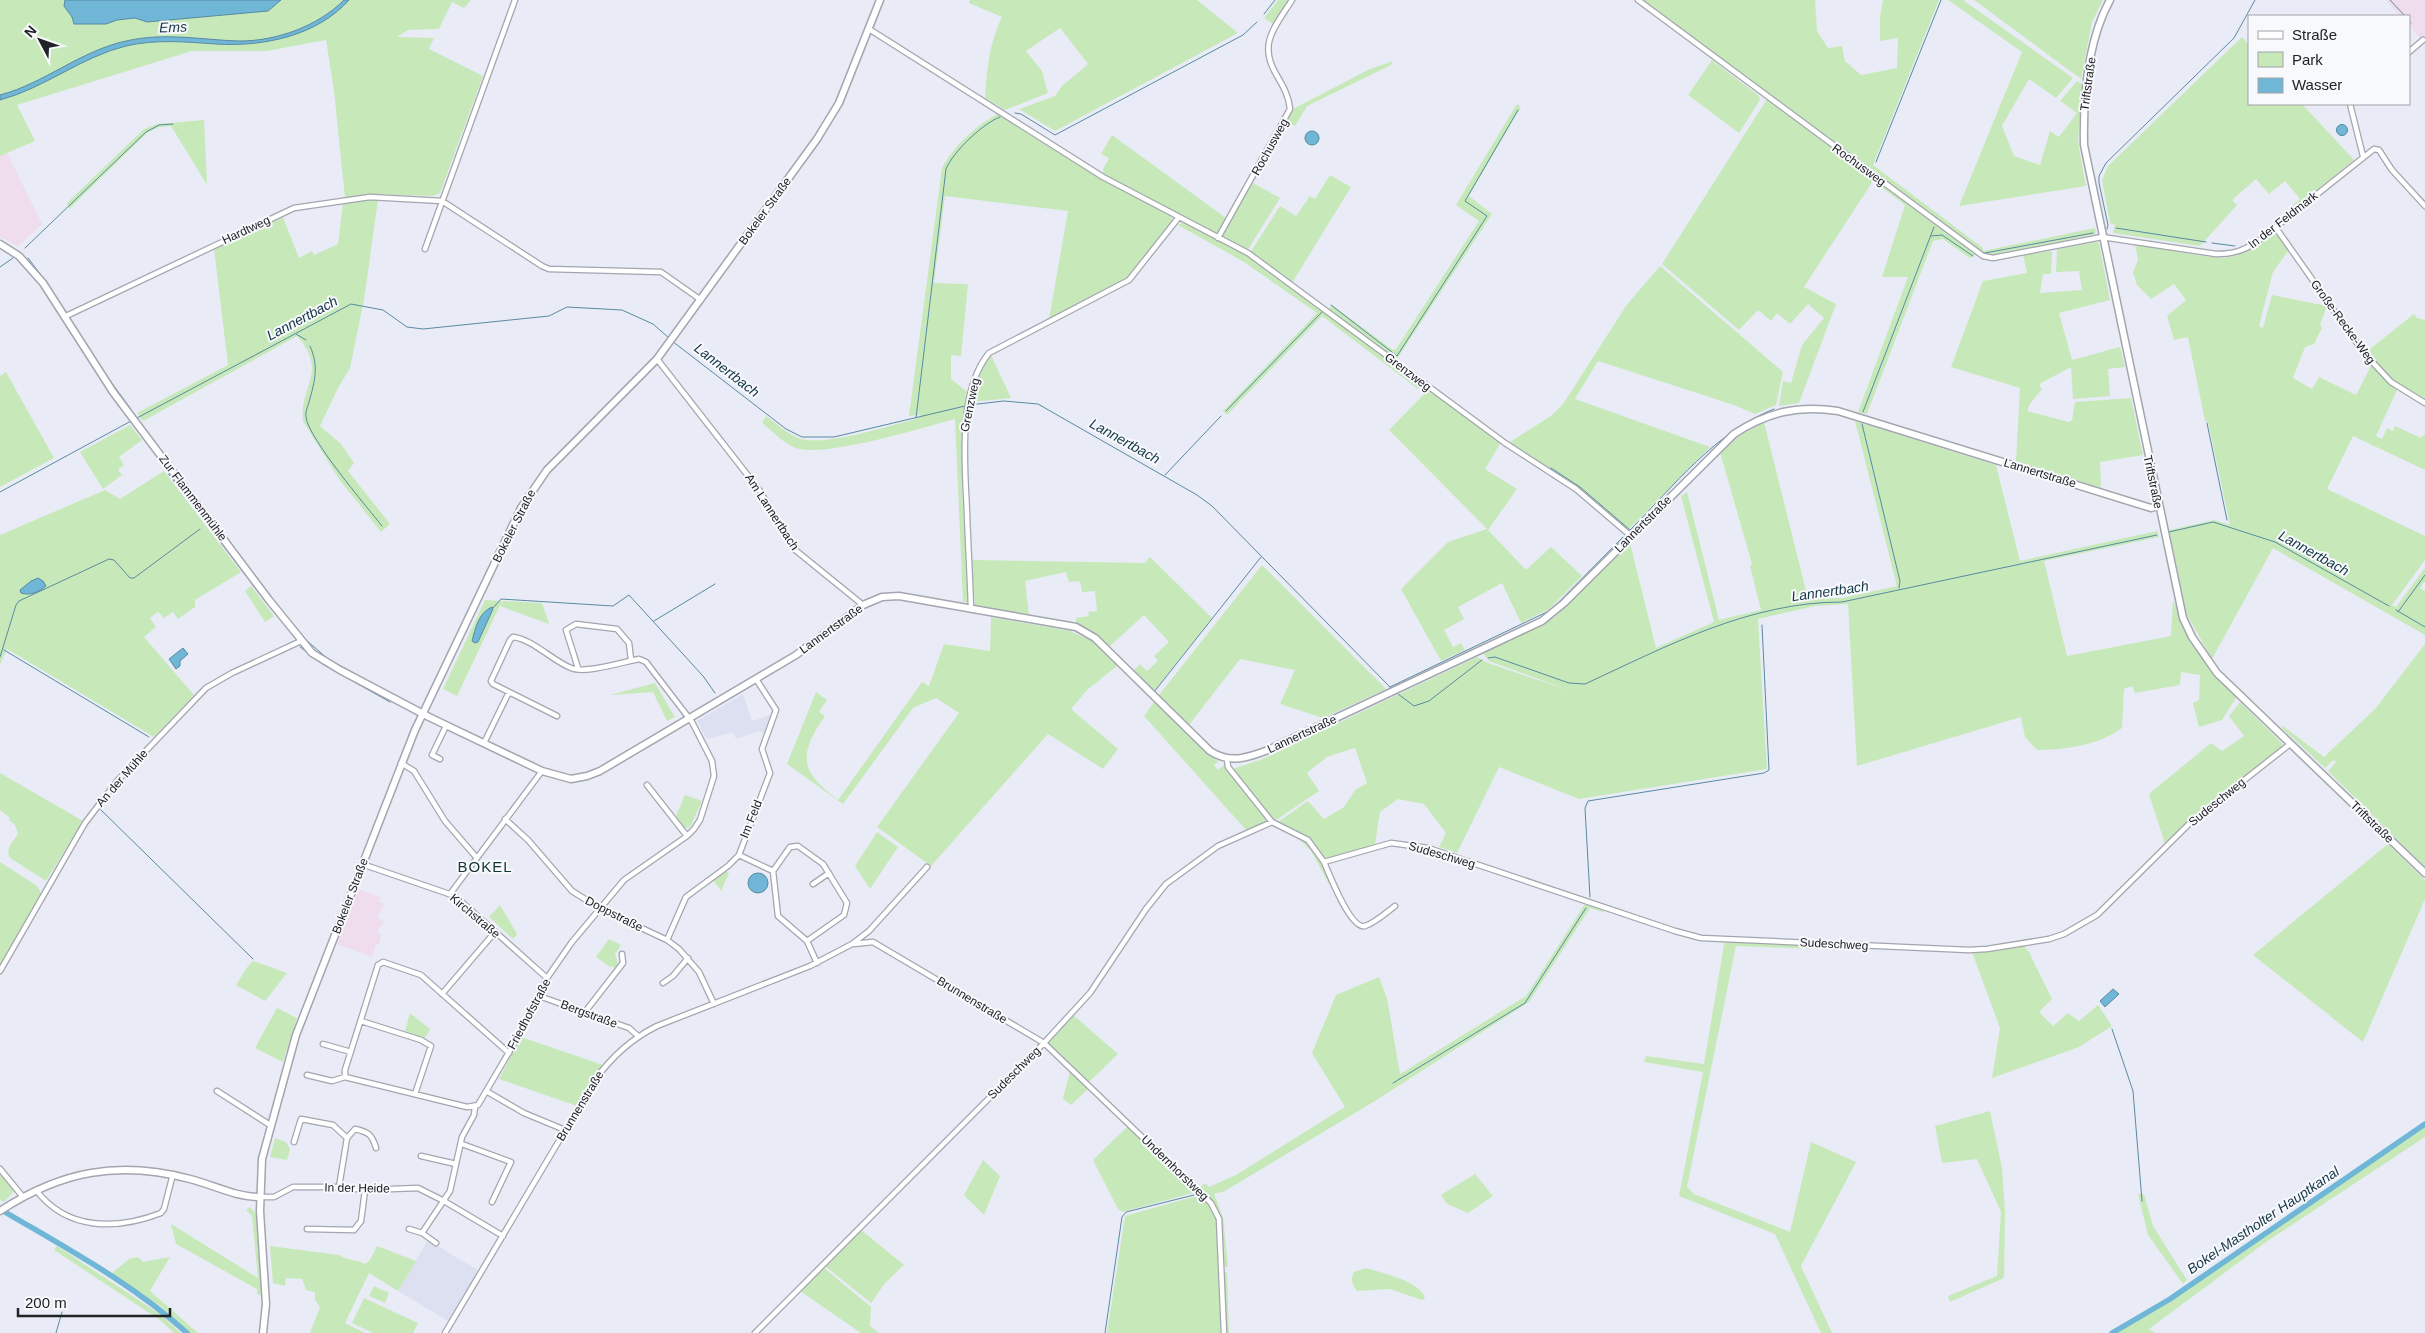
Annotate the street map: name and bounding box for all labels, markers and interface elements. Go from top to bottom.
north arrow [15,15,65,65]
legend [2248,15,2410,105]
water label: Ems [159,19,187,35]
text: N [21,22,40,41]
text: Straße [2292,26,2337,43]
text: Park [2292,51,2323,68]
street label: Triftstraße [2077,56,2099,112]
text: Wasser [2292,76,2342,93]
street label: Rochusweg [1249,116,1291,178]
street label: Rochusweg [1830,141,1888,189]
street label: Bokeler Straße [736,174,794,247]
street label: In der Feldmark [2246,188,2321,251]
street label: Hardtweg [220,213,272,247]
street label: Große-Recke-Weg [2308,277,2378,367]
water label: Lannertbach [264,293,340,343]
water label: Lannertbach [691,340,763,400]
street label: Grenzweg [1382,350,1434,394]
street label: Grenzweg [957,377,983,433]
water label: Lannertbach [1087,415,1163,467]
street label: Zur Flammenmühle [156,452,230,544]
street label: Triftstraße [2141,454,2166,510]
street label: Lannertstraße [2002,455,2078,491]
street label: Am Lannertbach [742,471,802,553]
street label: Bokeler Straße [490,487,539,565]
street label: Lannertstraße [1612,492,1675,555]
water label: Lannertbach [2276,527,2352,579]
water label: Lannertbach [1790,578,1870,604]
street label: Lannertstraße [797,601,866,657]
street label: Lannertstraße [1265,712,1339,756]
street label: An der Mühle [93,746,151,810]
street label: Sudeschweg [2186,775,2248,829]
street label: Im Feld [737,798,765,840]
street label: Triftstraße [2348,798,2397,846]
street label: Sudeschweg [1407,839,1477,871]
street label: Bokeler Straße [329,856,371,936]
district label: BOKEL [457,858,513,875]
street label: Kirchstraße [447,891,503,941]
street label: Doppstraße [583,894,645,935]
street label: Sudeschweg [1799,935,1869,953]
street label: Brunnenstraße [934,974,1010,1027]
street label: Friedhofstraße [505,976,554,1052]
street label: Bergstraße [559,997,620,1031]
street label: Sudeschweg [985,1044,1043,1102]
street label: Brunnenstraße [554,1068,607,1144]
street label: Undernhorstweg [1138,1132,1212,1204]
water label: Bokel-Mastholter Hauptkanal [2184,1163,2343,1277]
street label: In der Heide [324,1180,390,1196]
scale bar [18,1286,170,1318]
text: 200 m [25,1294,67,1311]

